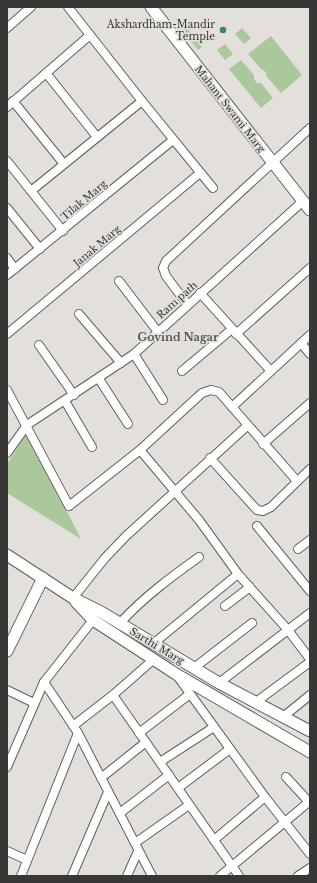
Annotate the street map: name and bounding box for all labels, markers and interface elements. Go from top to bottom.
place label: Akshardham-Mandir Temple [106,18,215,43]
marker: Akshardham-Mandir Temple [218,25,228,35]
street label: Mahant Swami Marg [192,63,269,156]
street label: Tilak Marg [58,176,110,223]
street label: Janak Marg [69,222,124,271]
street label: Ram path [154,278,200,322]
district label: Govind Nagar [138,330,219,344]
street label: Sarthi Marg [128,625,187,668]

